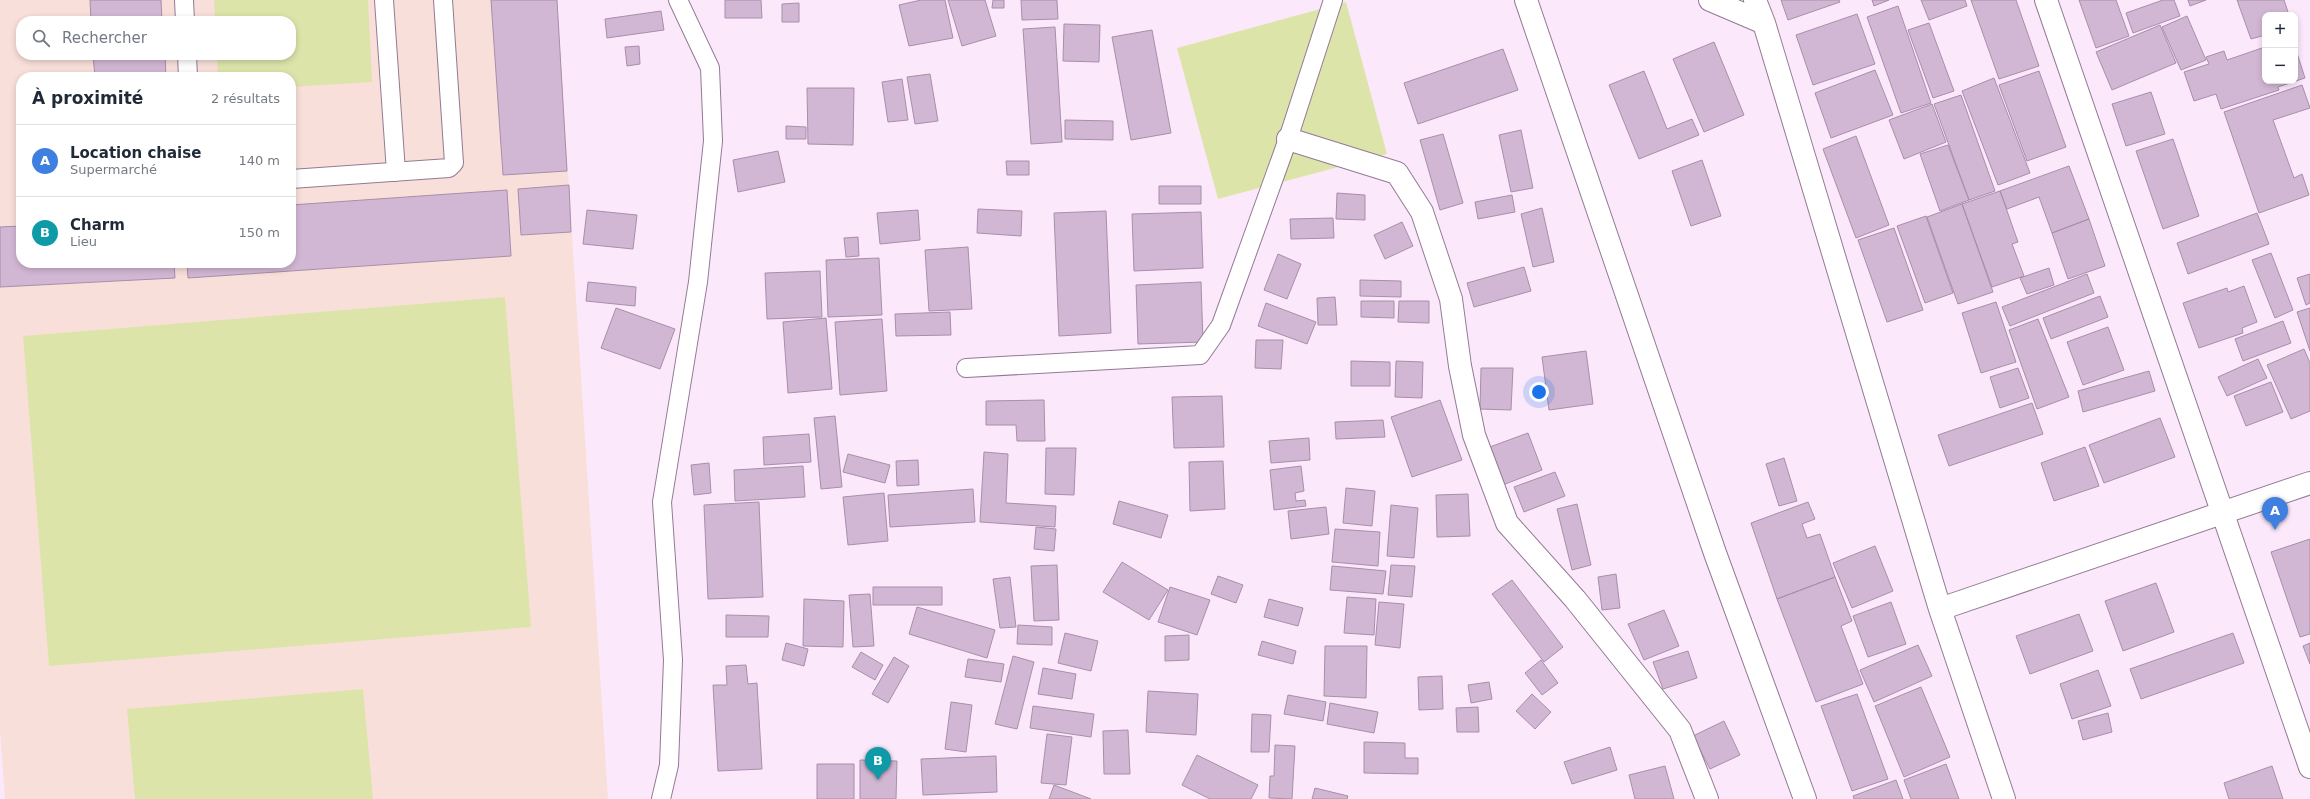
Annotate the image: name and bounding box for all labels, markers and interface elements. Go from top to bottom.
map controls [2262,12,2298,84]
button: + [2262,12,2298,48]
search box [16,16,296,60]
icon: search [30,27,52,49]
text: Rechercher [62,29,147,47]
button: − [2262,48,2298,84]
text: À proximité [32,88,143,108]
text: 2 résultats [211,91,280,106]
text: Location chaise [70,144,201,162]
text: A [40,153,50,168]
text: 140 m [238,153,280,168]
text: Supermarché [70,162,157,177]
text: Charm [70,216,125,234]
text: B [40,225,50,240]
text: 150 m [238,225,280,240]
text: Lieu [70,234,97,249]
your location [1529,382,1549,402]
pin: A [2262,497,2288,530]
pin: B [865,747,891,780]

